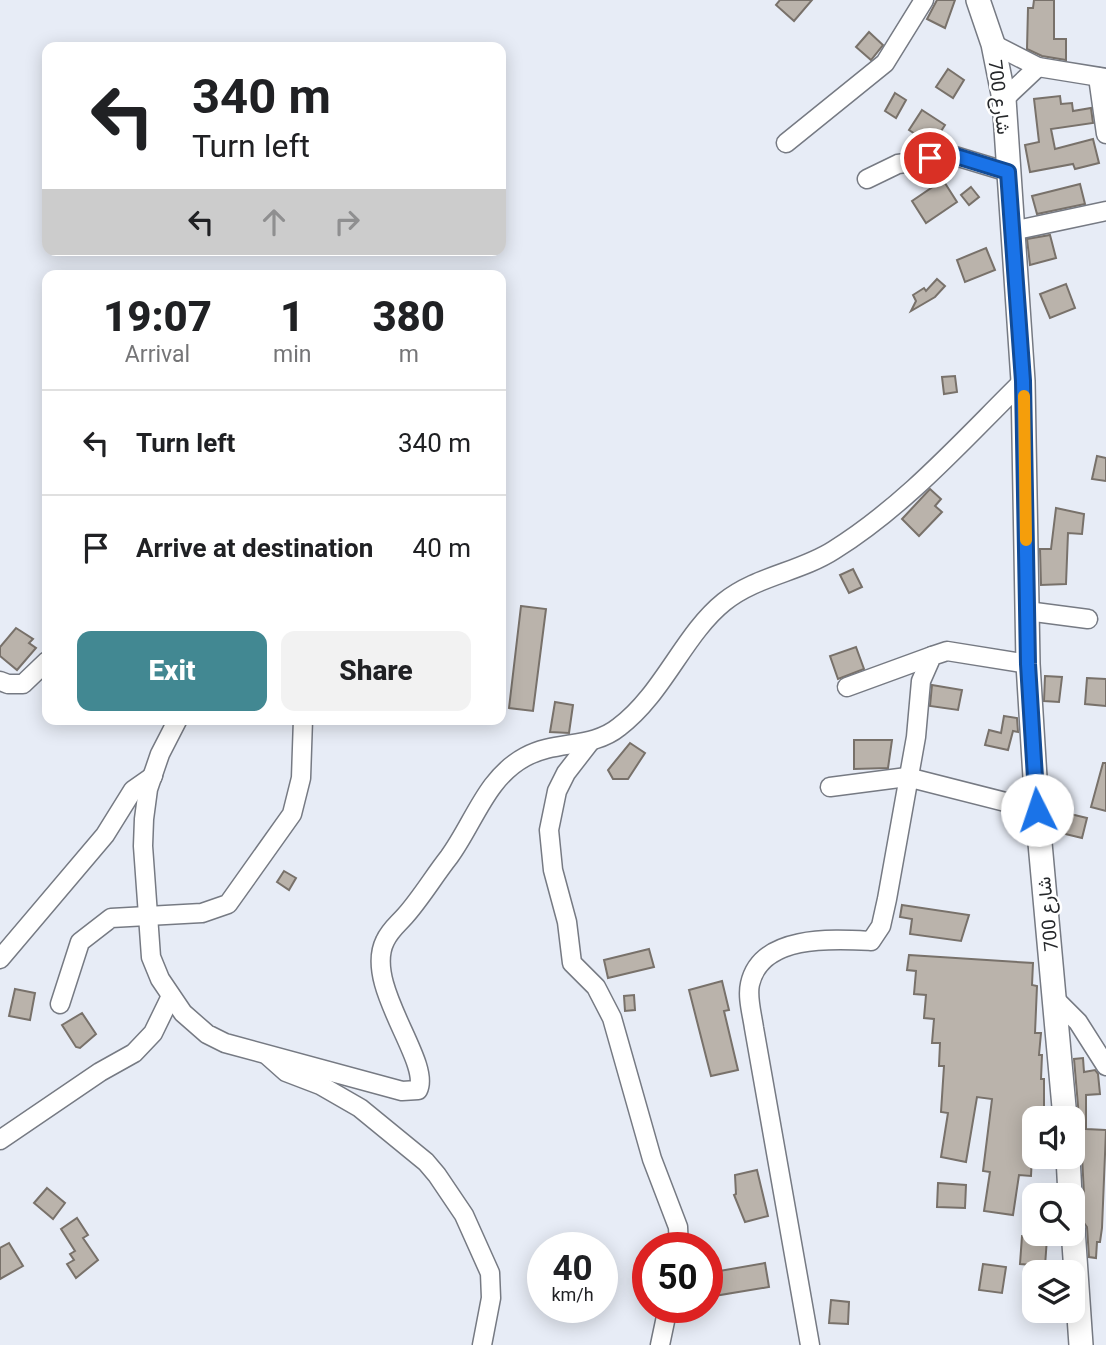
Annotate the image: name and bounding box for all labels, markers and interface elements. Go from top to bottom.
street label: شارع 700 [983,58,1015,136]
text: 340 m [192,68,331,125]
icon: left [77,70,168,161]
text: Turn left [192,127,310,165]
pin [900,128,960,188]
icon: arrive [911,139,949,177]
icon: left [182,203,220,241]
icon: ahead [255,203,293,241]
icon: right [328,203,366,241]
text: 19:07 [103,292,212,341]
text: 1 [280,292,304,341]
text: 380 [372,292,445,341]
text: Arrival [125,341,190,368]
text: min [273,341,311,368]
text: m [399,341,419,368]
icon: left [77,424,115,462]
text: Turn left [136,428,235,458]
text: 340 m [398,428,471,458]
icon: arrive [77,529,115,567]
text: Arrive at destination [136,533,373,563]
text: 40 m [413,533,471,563]
button: Exit [77,631,267,711]
button: Share [281,631,471,711]
position arrow [1000,773,1074,847]
street label: شارع 700 [1032,875,1064,952]
map controls [1022,1106,1085,1323]
button: sound [1022,1106,1085,1169]
button: search [1022,1183,1085,1246]
speed limit sign: 50 [632,1232,723,1323]
text: 40 [552,1248,593,1289]
button: layers [1022,1260,1085,1323]
text: km/h [551,1284,594,1305]

